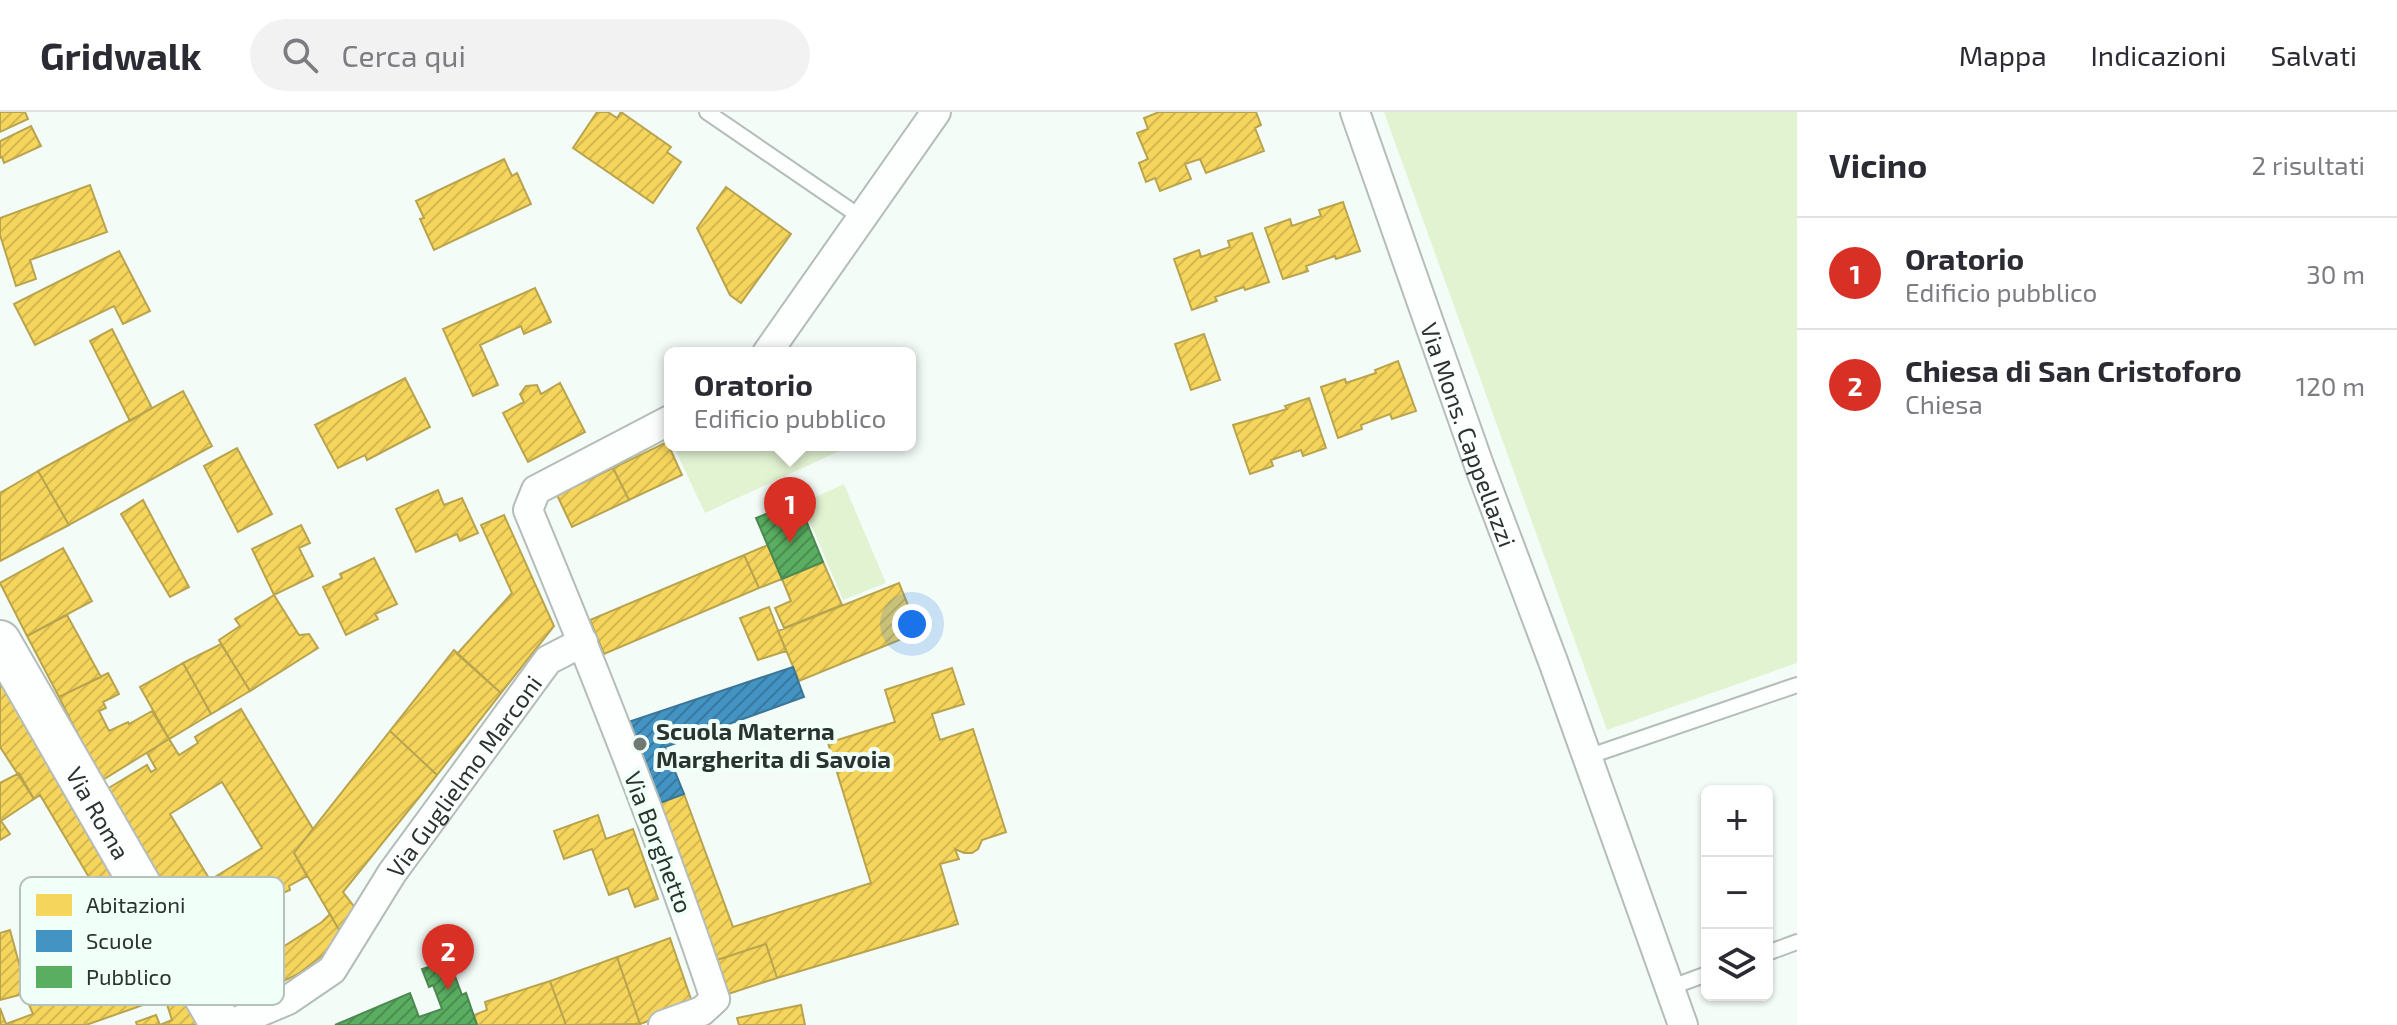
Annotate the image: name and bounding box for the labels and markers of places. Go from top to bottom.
pin: 1 [764,477,816,543]
place label: Scuola Materna Margherita di Savoia [656,716,891,773]
marker: Scuola Materna Margherita di Savoia [631,735,649,753]
pin: 2 [422,924,474,990]

